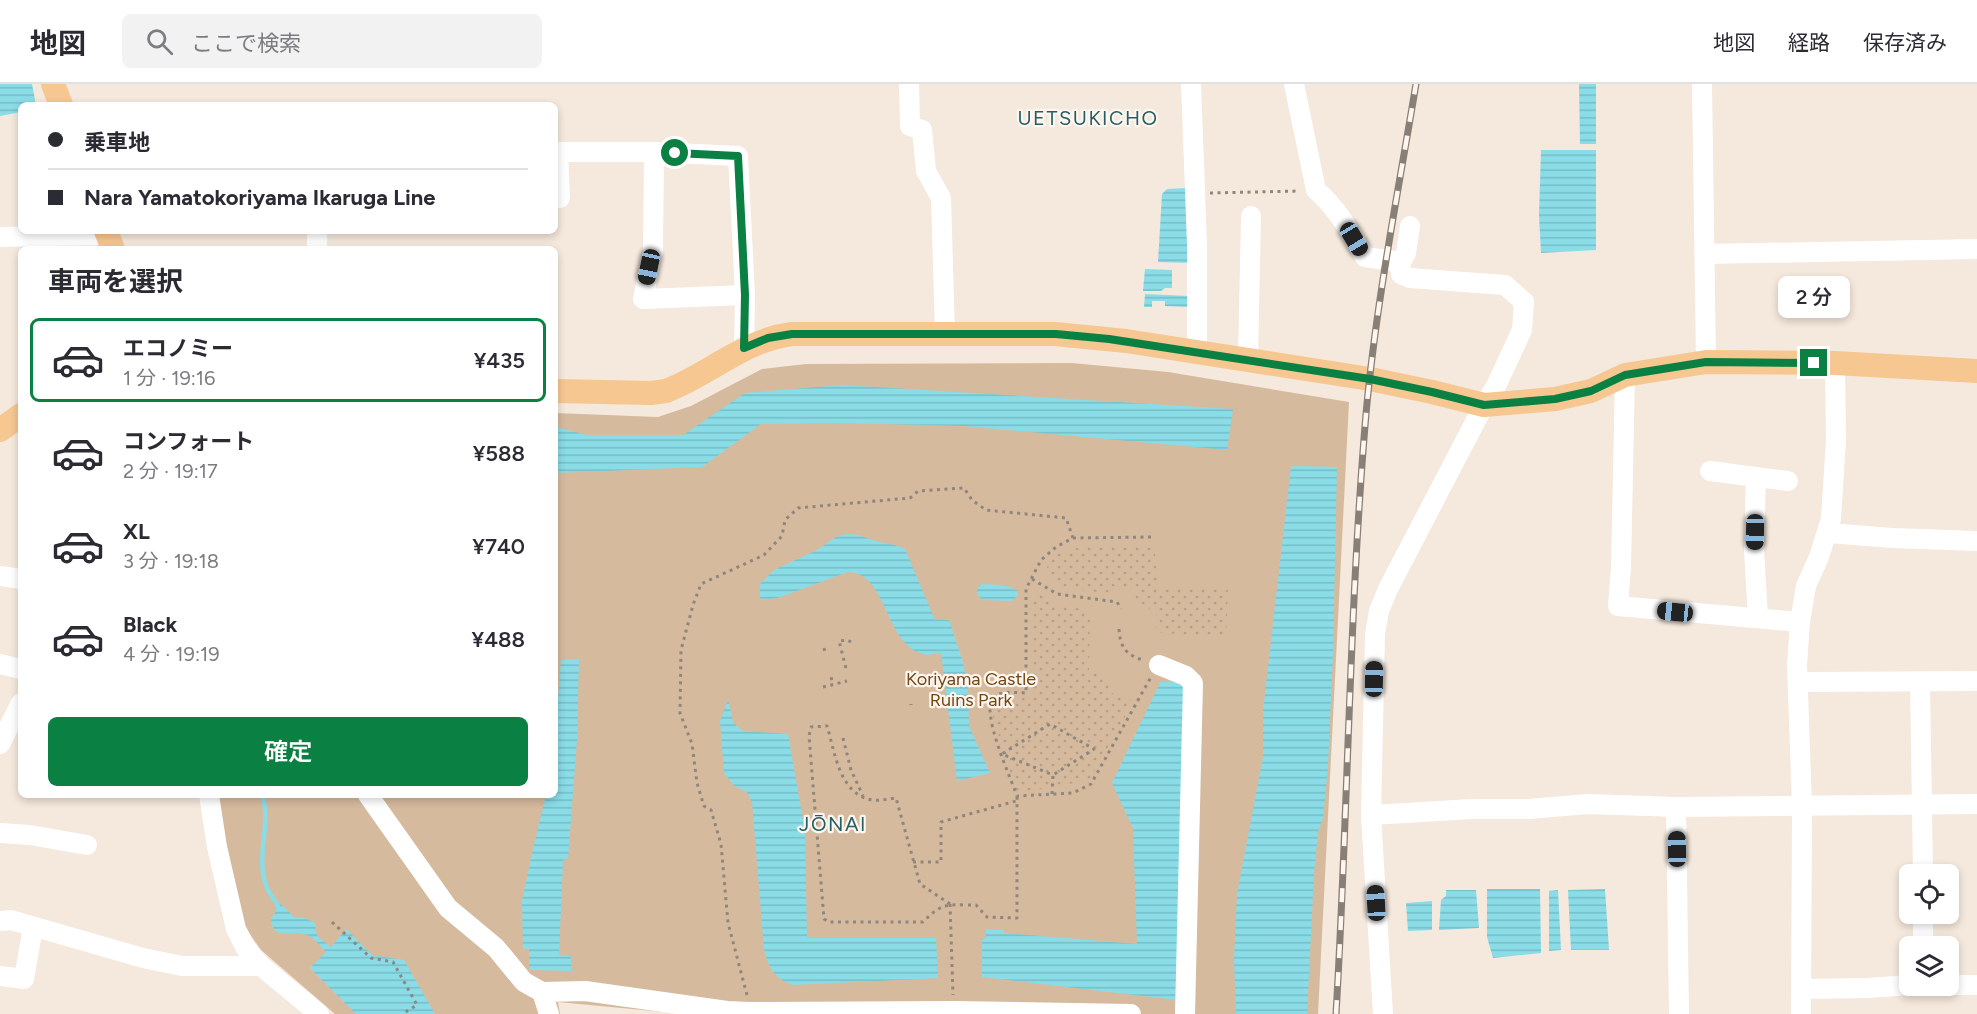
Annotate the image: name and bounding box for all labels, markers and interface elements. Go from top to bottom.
search box [122,14,542,68]
icon: search [143,25,176,58]
text: 地図 [30,26,86,60]
text: ここで検索 [191,30,301,57]
text: 地図 [1713,30,1755,55]
text: 経路 [1788,30,1830,55]
text: 保存済み [1863,30,1947,55]
district label: UETSUKICHO [1017,106,1159,130]
text: 乗車地 [84,129,150,156]
route start [661,139,688,166]
text: Nara Yamatokoriyama Ikaruga Line [84,184,435,211]
car [1337,219,1371,259]
car [636,248,662,286]
text: 車両を選択 [48,265,183,298]
callout: 2 分 [1778,276,1850,318]
text: 2 分 [1796,285,1832,309]
icon: car [51,333,105,387]
text: エコノミー [123,335,233,362]
text: ¥435 [474,347,525,374]
route end [1800,349,1827,376]
text: 1 分 · 19:16 [123,366,215,390]
icon: car [51,426,105,480]
text: コンフォート [123,428,254,455]
text: ¥588 [473,440,525,467]
text: 2 分 · 19:17 [123,459,218,483]
car [1746,514,1764,550]
text: XL [123,518,150,545]
icon: car [51,519,105,573]
text: ¥740 [472,533,525,560]
text: 3 分 · 19:18 [123,549,219,573]
car [1656,601,1694,623]
text: Black [123,611,177,638]
icon: car [51,612,105,666]
text: ¥488 [472,626,525,653]
text: 4 分 · 19:19 [123,642,220,666]
car [1365,661,1383,697]
park label: Koriyama Castle Ruins Park [906,668,1036,711]
button: 確定 [48,717,528,786]
district label: JŌNAI [799,812,867,836]
car [1668,831,1686,867]
map controls [1899,864,1959,996]
button: locate [1899,864,1959,924]
car [1366,885,1386,921]
button: layers [1899,936,1959,996]

